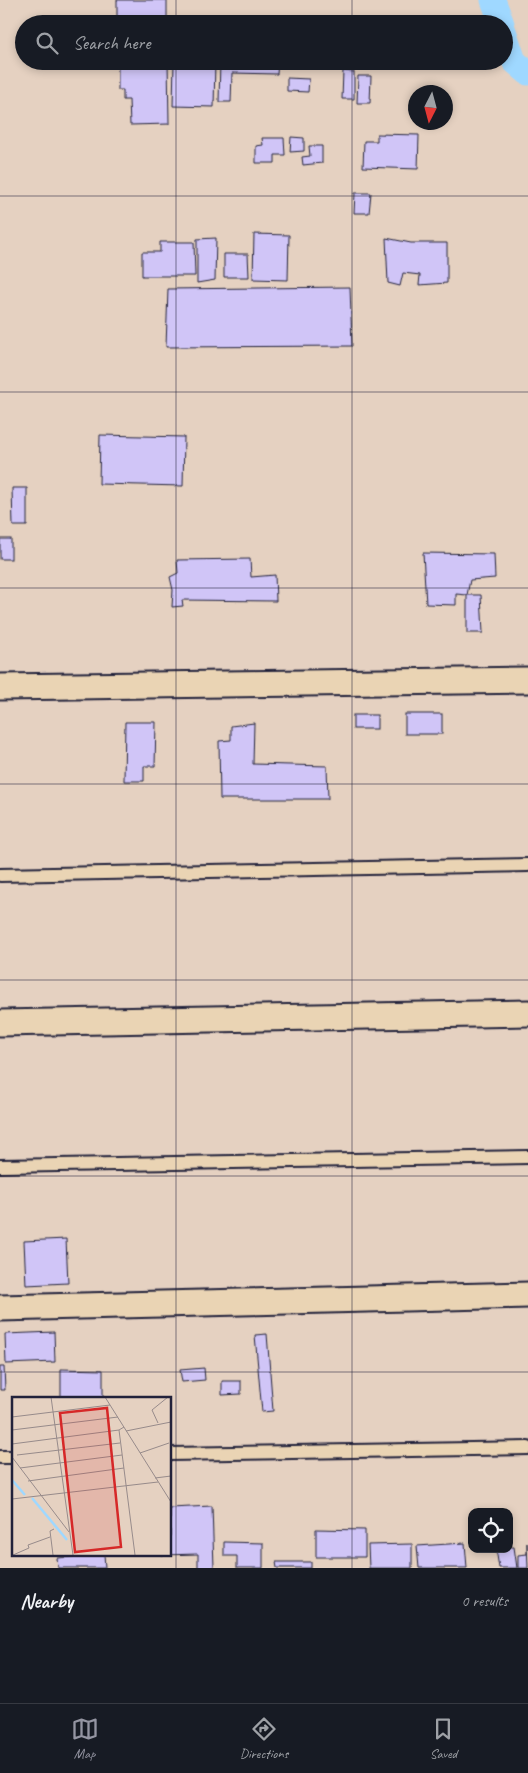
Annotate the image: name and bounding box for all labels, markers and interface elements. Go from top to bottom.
search box [15,15,513,70]
icon: search [33,29,61,57]
text: Search here [73,31,150,55]
north arrow [408,85,453,130]
inset map [12,1397,171,1556]
map controls [468,1508,513,1553]
button: locate [468,1508,513,1553]
text: Nearby [20,1588,73,1614]
text: 0 results [461,1591,508,1611]
tab: Map [71,1715,99,1762]
tab: Directions [240,1715,288,1762]
tab: Saved [429,1715,457,1762]

